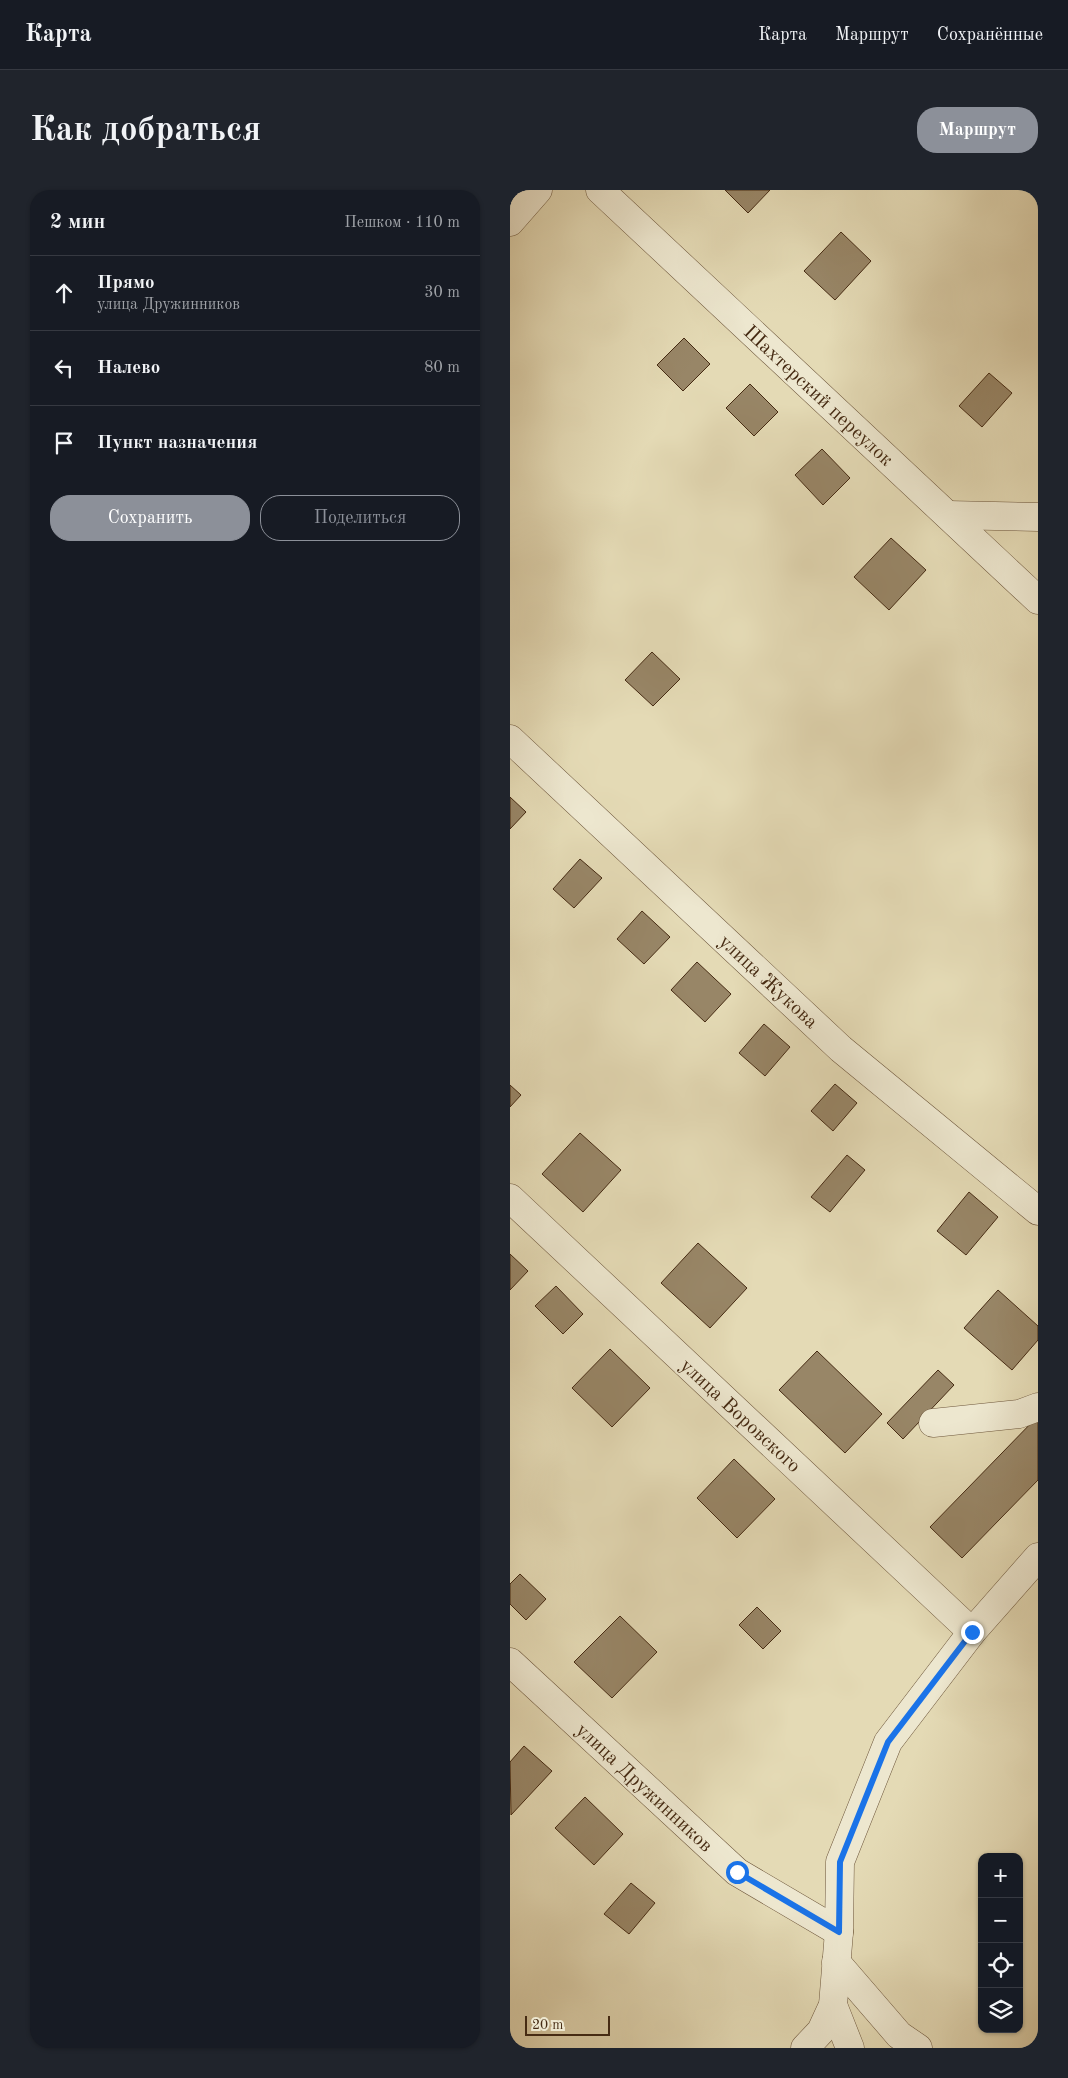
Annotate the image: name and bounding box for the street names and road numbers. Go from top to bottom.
street label: Шахтерский переулок [739,322,896,471]
street label: улица Жукова [714,932,821,1033]
street label: улица Воровского [676,1356,804,1477]
street label: улица Дружинников [571,1720,716,1857]

